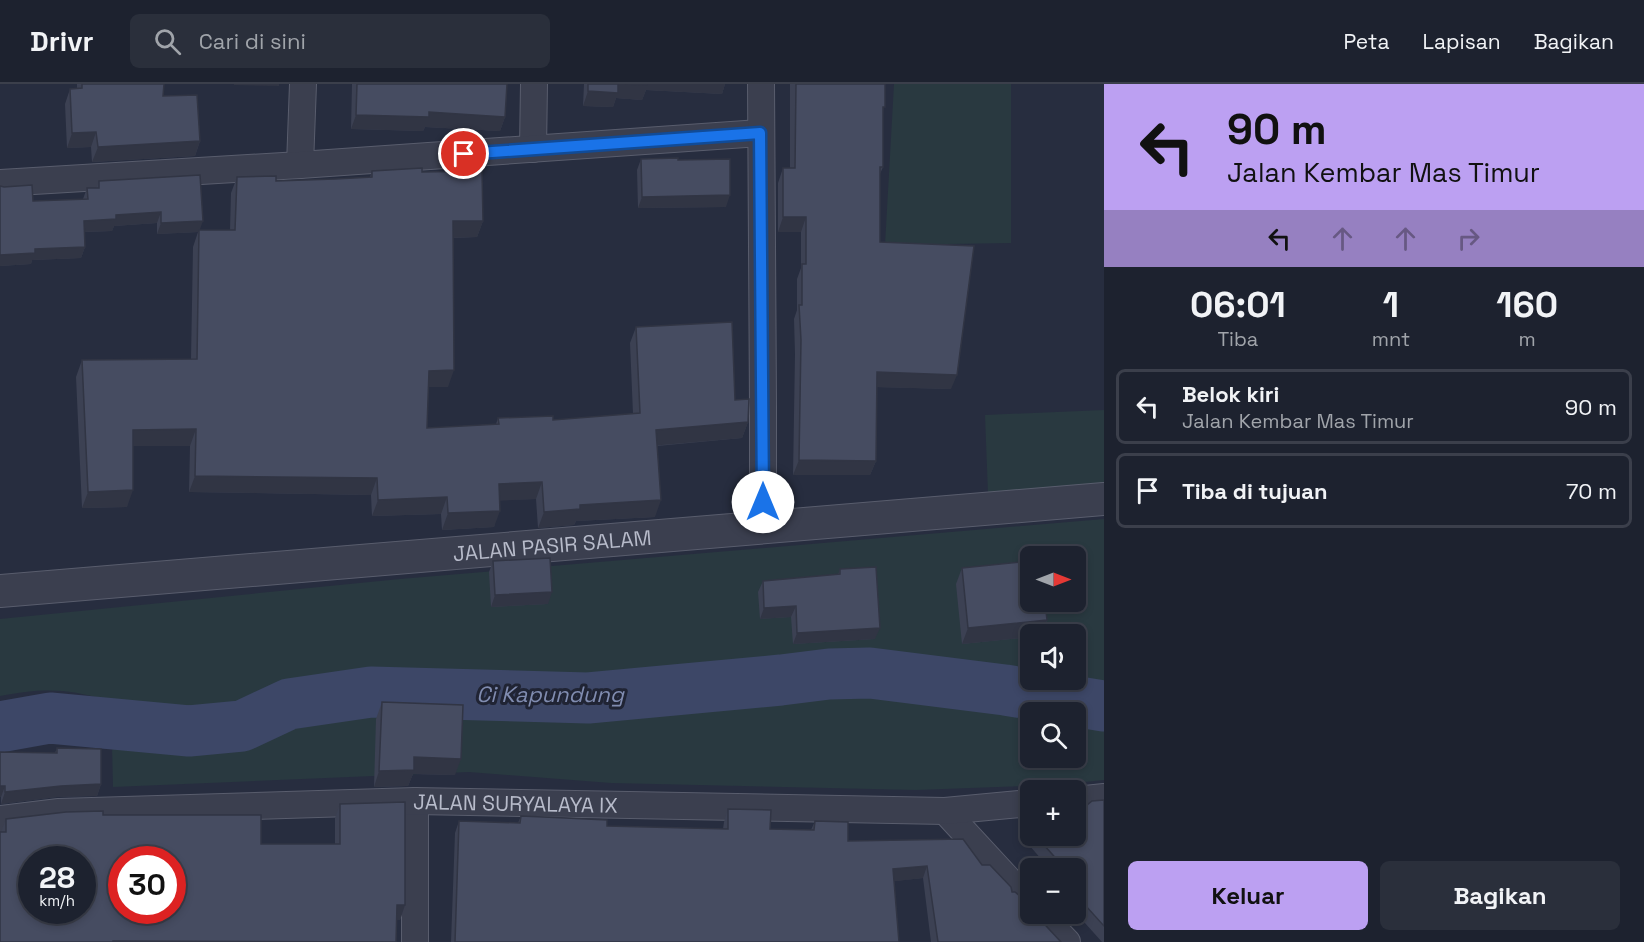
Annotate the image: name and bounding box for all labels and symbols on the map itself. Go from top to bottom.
pin [438,128,489,179]
position arrow [731,470,795,534]
street label: JALAN PASIR SALAM [452,523,653,567]
north arrow [1020,546,1086,612]
water label: Ci Kapundung [476,680,625,708]
street label: JALAN SURYALAYA IX [413,787,618,818]
speed limit sign: 30 [108,846,186,924]

